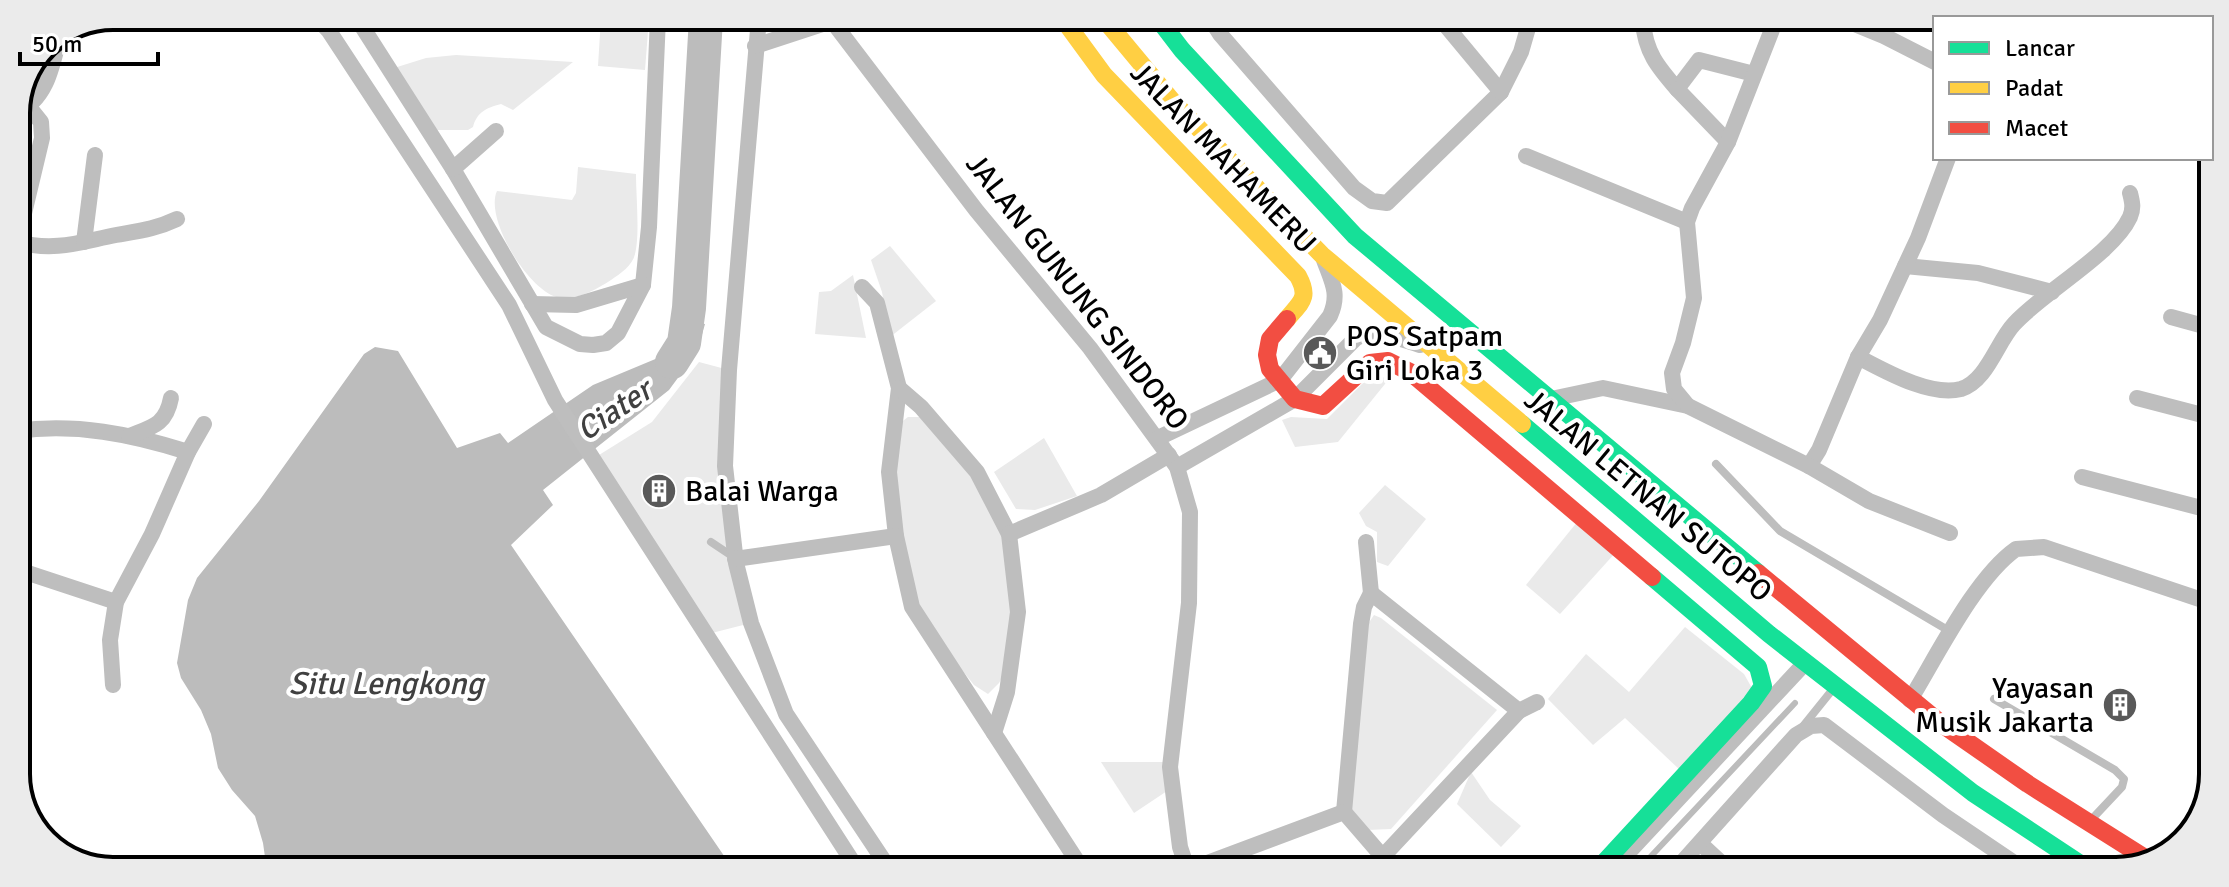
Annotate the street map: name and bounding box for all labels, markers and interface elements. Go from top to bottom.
scale bar [20,16,158,66]
legend [1933,16,2213,160]
text: 50 m [32,29,82,59]
text: Lancar [2005,33,2075,63]
street label: JALAN MAHAMERU [1122,55,1324,261]
text: Padat [2005,73,2063,103]
text: Macet [2005,113,2068,143]
street label: JALAN GUNUNG SINDORO [958,147,1196,437]
place label: POS Satpam Giri Loka 3 [1346,318,1503,389]
public building icon: POS Satpam Giri Loka 3 [1301,334,1339,372]
water label: Ciater [569,368,663,449]
street label: JALAN LETNAN SUTOPO [1517,382,1779,610]
building icon: Balai Warga [640,472,678,510]
place label: Balai Warga [685,473,839,510]
water label: Situ Lengkong [289,664,485,703]
place label: Yayasan Musik Jakarta [1915,670,2094,741]
building icon: Yayasan Musik Jakarta [2101,686,2139,724]

